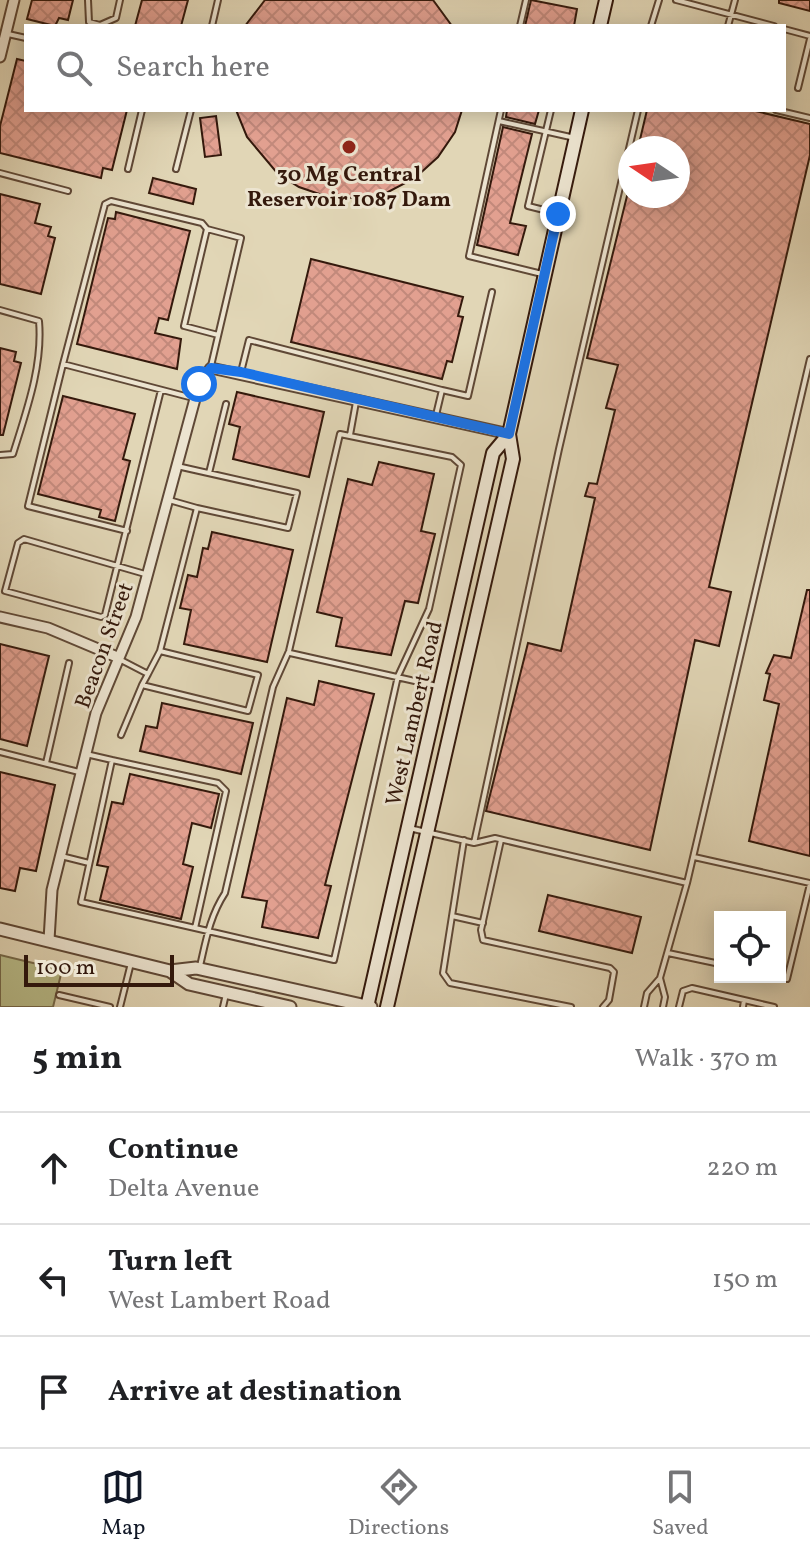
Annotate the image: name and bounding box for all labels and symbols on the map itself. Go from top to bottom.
north arrow [618,136,690,208]
marker: 30 Mg Central Reservoir 1087 Dam [340,138,358,156]
place label: 30 Mg Central Reservoir 1087 Dam [247,160,451,216]
route end [540,196,576,232]
route start [181,366,217,402]
street label: Beacon Street [68,578,143,713]
street label: West Lambert Road [379,618,452,809]
scale bar [24,951,174,987]

